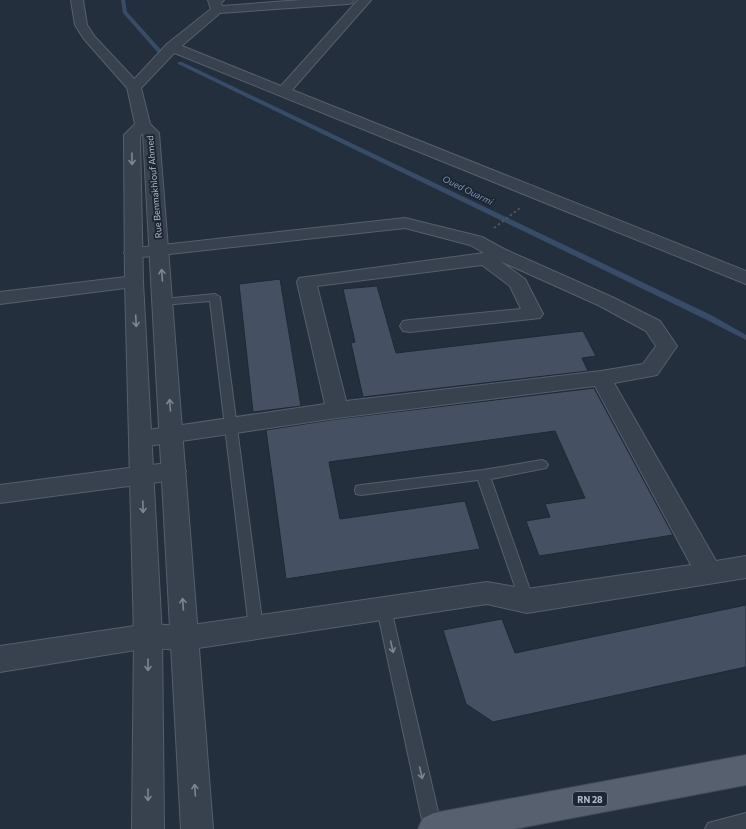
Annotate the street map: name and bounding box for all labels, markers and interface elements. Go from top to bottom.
street label: Rue Benmakhlouf Ahmed [144,135,164,239]
one-way arrow [128,152,136,165]
water label: Oued Ouarmi [441,173,496,207]
one-way arrow [158,269,165,282]
one-way arrow [132,314,139,327]
one-way arrow [167,399,174,412]
one-way arrow [139,500,147,513]
one-way arrow [179,598,186,611]
one-way arrow [389,640,397,653]
one-way arrow [144,658,152,671]
one-way arrow [418,767,425,780]
one-way arrow [191,784,198,797]
one-way arrow [144,788,152,801]
road number: RN 28 [573,792,607,806]

